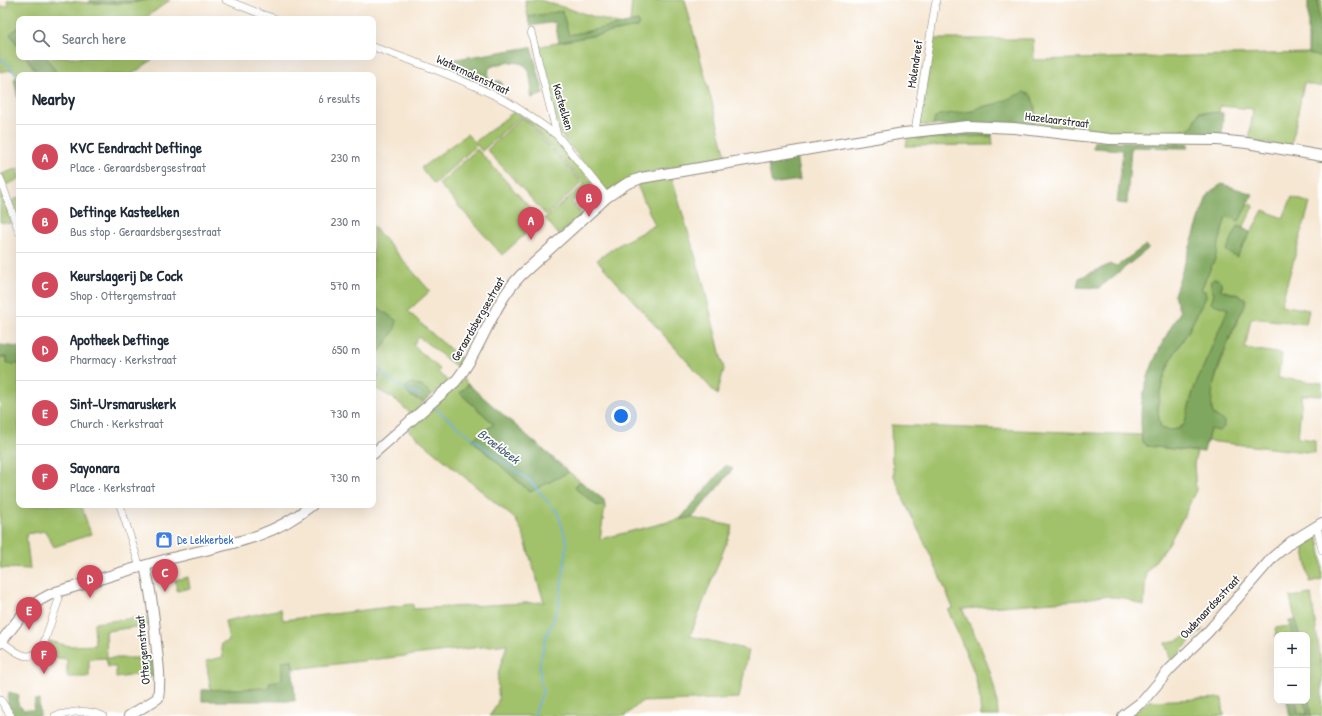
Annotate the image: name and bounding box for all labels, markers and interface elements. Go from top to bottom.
search box [16,16,376,60]
icon: search [30,27,52,49]
text: Search here [62,28,126,49]
street label: Molendreef [902,38,927,89]
street label: Watermolenstraat [434,50,513,99]
street label: Kasteelken [549,82,578,132]
text: Nearby [32,87,75,110]
text: 6 results [319,89,360,107]
street label: Hazelaarstraat [1024,107,1091,132]
text: KVC Eendracht Deftinge [70,137,202,158]
text: A [42,148,48,166]
text: 230 m [330,148,360,166]
text: Place · Geraardsbergsestraat [70,158,206,176]
pin: B [576,184,602,217]
text: Deftinge Kasteelken [70,201,179,222]
pin: A [518,207,544,240]
text: B [42,212,48,230]
text: 230 m [330,212,360,230]
text: Bus stop · Geraardsbergsestraat [70,222,221,240]
text: Keurslagerij De Cock [70,265,183,286]
street label: Geraardsbergsestraat [447,273,509,364]
text: C [41,276,49,294]
text: 570 m [330,276,360,294]
text: Shop · Ottergemstraat [70,286,176,304]
text: Apotheek Deftinge [70,329,169,350]
text: D [42,340,48,358]
text: 650 m [332,340,360,358]
text: Pharmacy · Kerkstraat [70,350,176,368]
text: Sint-Ursmaruskerk [70,393,176,414]
text: E [42,404,48,422]
text: 730 m [330,404,360,422]
your location [611,406,631,426]
text: Church · Kerkstraat [70,414,163,432]
water label: Broekbeek [474,424,525,469]
text: Sayonara [70,457,119,478]
text: F [43,468,47,486]
text: 730 m [330,468,360,486]
text: Place · Kerkstraat [70,478,155,496]
shop icon: De Lekkerbek [154,530,174,550]
place label: De Lekkerbek [177,531,234,548]
pin: C [152,559,178,592]
pin: D [77,565,103,598]
street label: Oudenaardsestraat [1176,570,1244,642]
pin: E [16,597,42,630]
street label: Ottergemstraat [131,614,154,685]
map controls [1274,632,1310,704]
button: + [1274,632,1310,668]
pin: F [31,641,57,674]
button: − [1274,668,1310,704]

